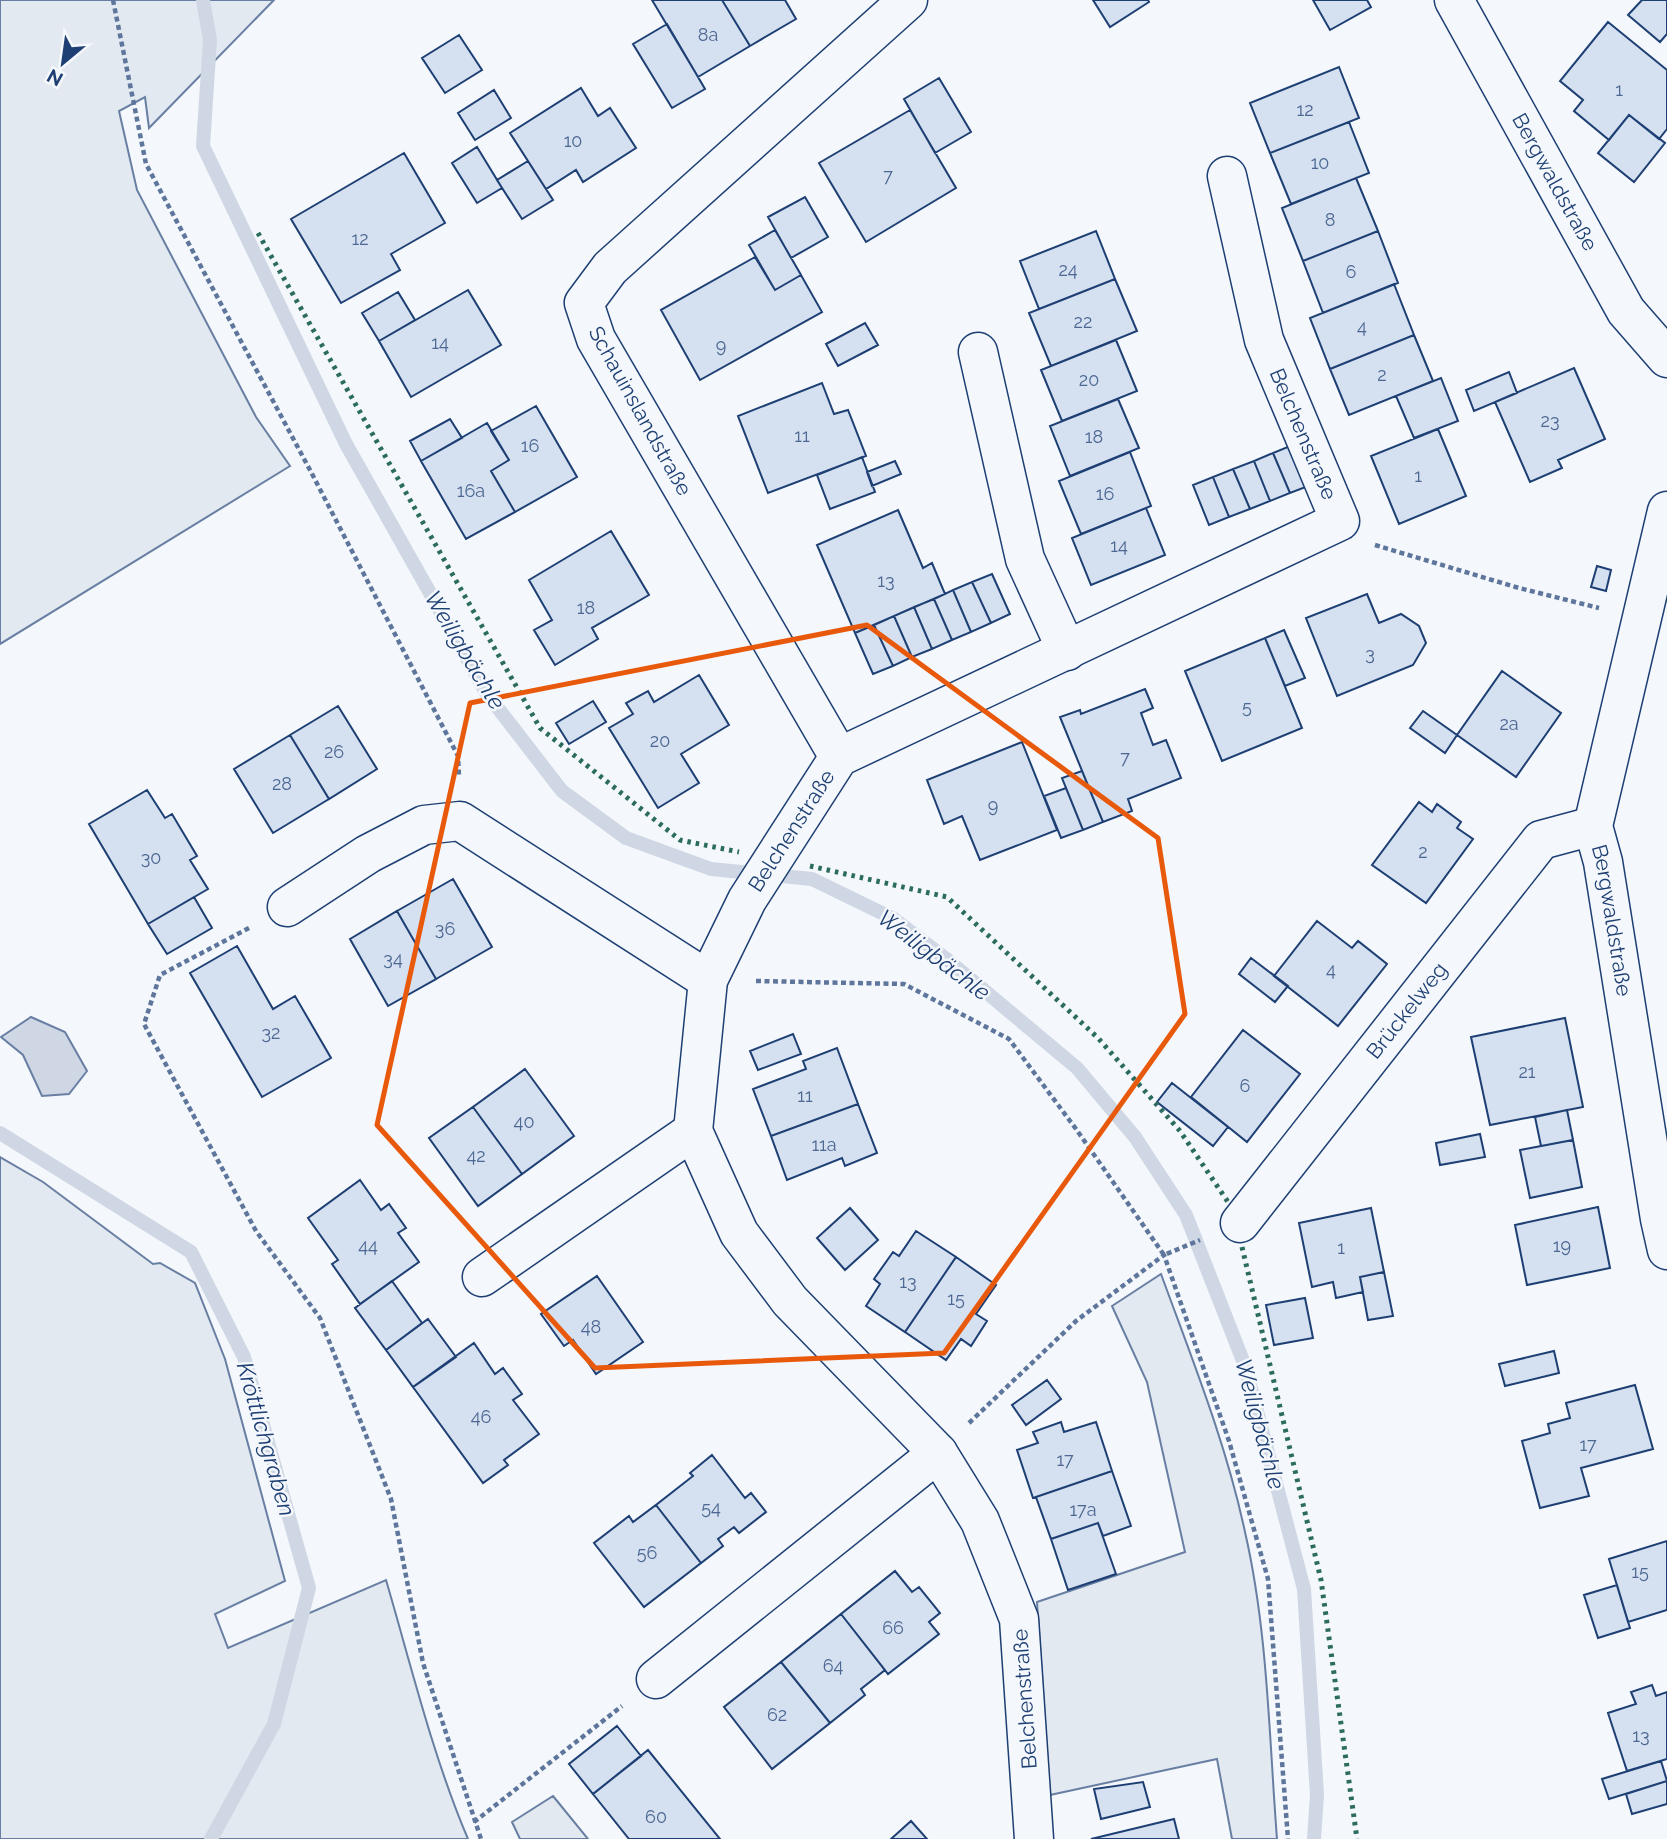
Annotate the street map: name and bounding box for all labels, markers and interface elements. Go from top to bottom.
house number: 8a [698,24,718,45]
north arrow [28,28,98,98]
text: N [43,65,66,91]
house number: 1 [1615,79,1623,100]
house number: 12 [1296,99,1314,120]
street label: Bergwaldstraße [1507,109,1603,255]
house number: 10 [564,130,582,151]
house number: 10 [1311,152,1329,173]
house number: 7 [883,165,893,186]
house number: 8 [1325,209,1335,230]
house number: 12 [351,228,369,249]
house number: 24 [1058,259,1078,280]
house number: 6 [1346,261,1357,282]
house number: 22 [1074,311,1092,332]
house number: 4 [1357,316,1367,337]
street label: Schauinslandstraße [584,322,697,500]
house number: 14 [431,332,449,353]
house number: 9 [716,335,726,356]
street label: Belchenstraße [1265,364,1342,503]
house number: 2 [1377,364,1387,385]
house number: 20 [1079,369,1099,390]
house number: 23 [1541,410,1560,431]
house number: 11 [794,425,810,446]
house number: 18 [1085,426,1103,447]
house number: 16 [521,435,539,456]
house number: 1 [1414,465,1422,486]
house number: 16a [457,480,485,501]
house number: 16 [1096,483,1114,504]
house number: 14 [1110,535,1128,556]
house number: 13 [877,570,895,591]
water label: Weiligbächle [419,585,511,714]
house number: 18 [577,597,595,618]
house number: 3 [1365,643,1375,664]
house number: 5 [1242,696,1252,717]
house number: 2a [1499,713,1519,734]
house number: 20 [650,730,670,751]
house number: 26 [324,741,344,762]
house number: 7 [1120,747,1130,768]
street label: Belchenstraße [743,765,840,896]
house number: 28 [272,773,292,794]
house number: 9 [988,795,998,816]
house number: 2 [1418,841,1428,862]
street label: Bergwaldstraße [1587,842,1637,998]
house number: 30 [141,847,161,868]
water label: Weiligbächle [873,904,996,1006]
house number: 36 [435,918,455,939]
house number: 34 [383,948,403,969]
street label: Brückelweg [1361,957,1452,1064]
house number: 4 [1326,959,1336,980]
house number: 32 [262,1022,281,1043]
house number: 21 [1518,1061,1536,1082]
house number: 6 [1240,1075,1251,1096]
house number: 11 [797,1085,813,1106]
house number: 40 [514,1111,534,1132]
house number: 11a [811,1134,837,1155]
house number: 42 [466,1145,486,1166]
house number: 44 [358,1235,378,1256]
house number: 19 [1553,1235,1571,1256]
house number: 1 [1337,1237,1345,1258]
house number: 13 [899,1271,917,1292]
house number: 15 [947,1288,965,1309]
house number: 48 [581,1316,601,1337]
water label: Weiligbächle [1230,1356,1291,1492]
water label: Kröttlichgraben [232,1359,301,1519]
house number: 46 [471,1406,491,1427]
house number: 17 [1579,1434,1597,1455]
house number: 17 [1056,1449,1074,1470]
house number: 54 [701,1497,721,1518]
house number: 17a [1069,1499,1097,1520]
house number: 56 [637,1542,657,1563]
house number: 15 [1631,1561,1649,1582]
house number: 66 [882,1617,904,1638]
street label: Belchenstraße [1007,1628,1042,1770]
house number: 64 [823,1655,844,1676]
house number: 62 [767,1704,787,1725]
house number: 13 [1632,1725,1650,1746]
house number: 60 [645,1806,667,1827]

